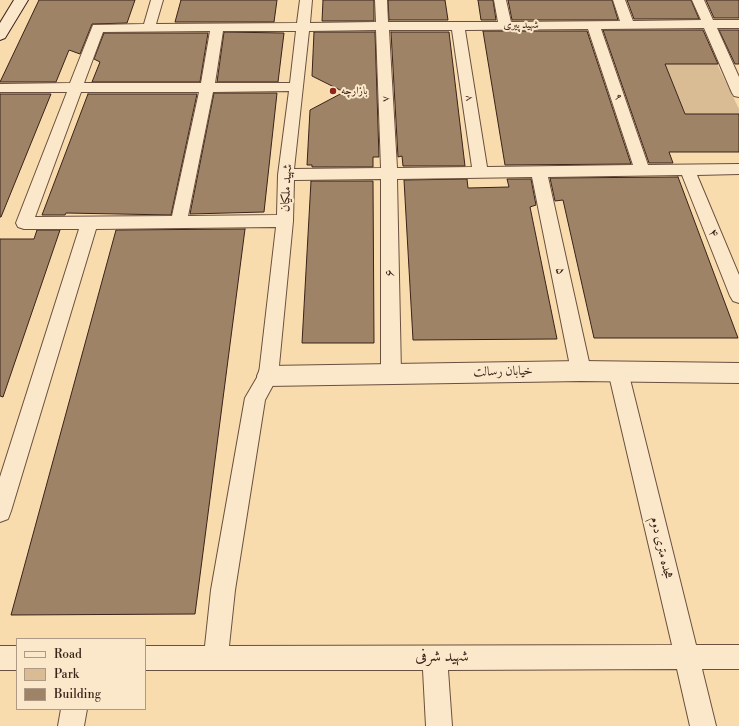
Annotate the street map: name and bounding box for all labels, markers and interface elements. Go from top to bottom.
street label: شهید پیری [503,18,539,32]
place label: بازارچه [341,84,368,98]
marker: بازارچه [328,86,338,96]
street label: ۹ [611,92,625,102]
street label: ۸ [462,94,476,102]
street label: ۷ [379,95,393,103]
street label: شهید ملکیان [278,164,296,212]
street label: ۴ [704,227,722,239]
street label: ۵ [552,266,568,276]
street label: ۶ [382,269,398,277]
street label: خیابان رسالت [473,364,533,380]
street label: هجده متری دوم [646,515,676,581]
legend [16,638,146,710]
text: Road [54,647,82,662]
street label: شهید شرفی [415,647,469,667]
text: Park [54,667,79,682]
text: Building [54,687,101,702]

